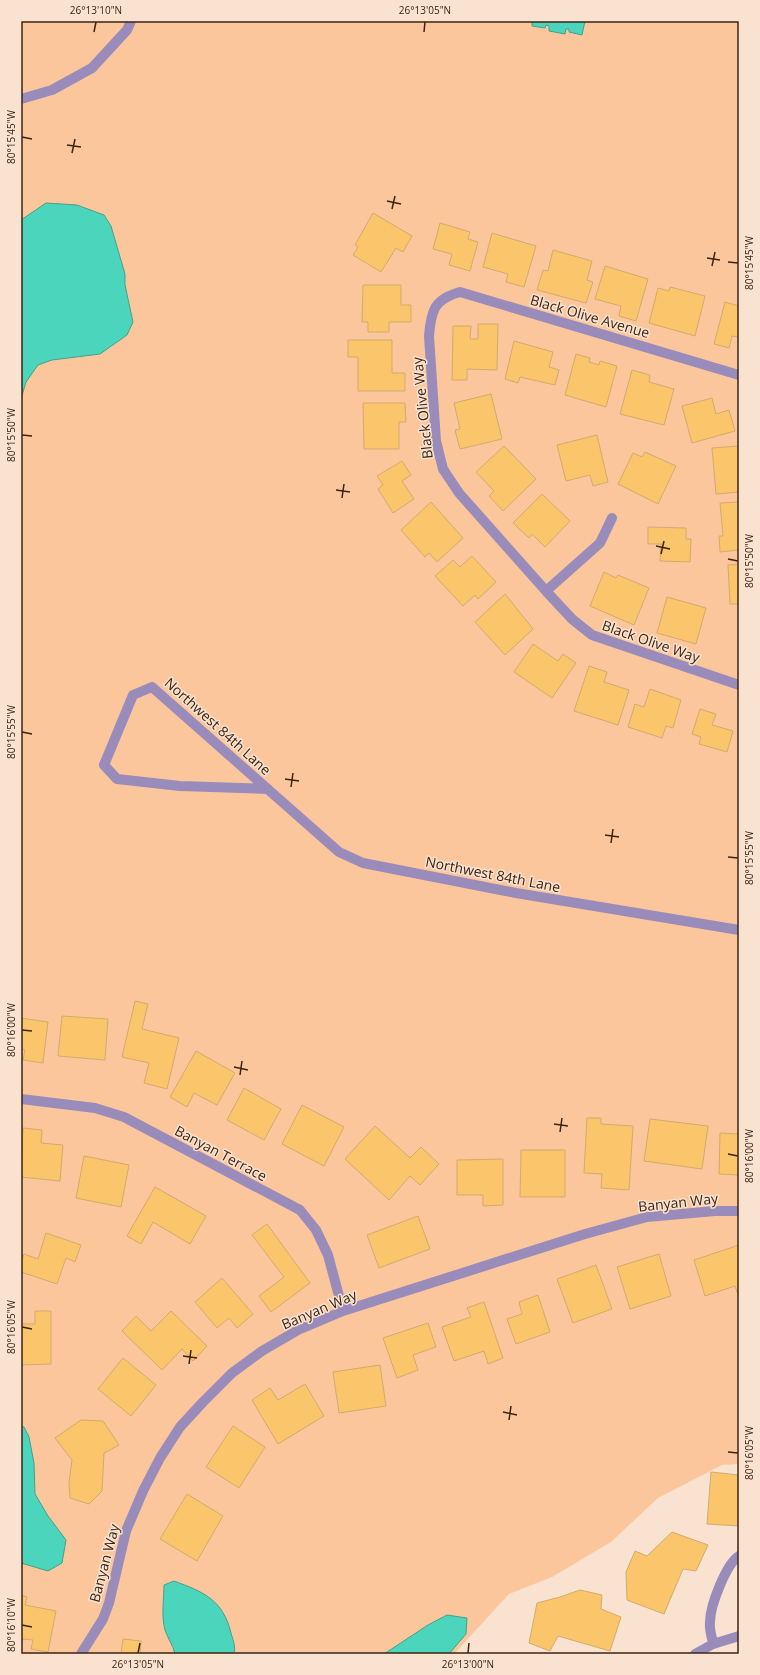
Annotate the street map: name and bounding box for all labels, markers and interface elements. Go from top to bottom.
text: 26°13'10"N [70,3,122,17]
text: 26°13'05"N [399,3,451,17]
text: 80°15'45"W [4,109,18,164]
text: 80°15'45"W [742,235,756,290]
street label: Black Olive Avenue [528,290,652,342]
street label: Black Olive Way [407,355,437,460]
text: 80°15'50"W [4,407,18,462]
text: 80°15'50"W [742,533,756,588]
street label: Black Olive Way [600,615,703,667]
street label: Northwest 84th Lane [161,673,275,779]
text: 80°15'55"W [4,704,18,759]
text: 80°15'55"W [742,830,756,885]
street label: Northwest 84th Lane [424,852,562,896]
text: 80°16'00"W [4,1002,18,1057]
street label: Banyan Terrace [172,1121,271,1185]
text: 80°16'00"W [742,1128,756,1183]
street label: Banyan Way [637,1188,720,1216]
street label: Banyan Way [278,1284,361,1333]
text: 80°16'05"W [4,1299,18,1354]
text: 80°16'05"W [742,1425,756,1480]
street label: Banyan Way [84,1521,124,1604]
text: 80°16'10"W [4,1597,18,1652]
text: 26°13'05"N [112,1657,164,1671]
text: 26°13'00"N [442,1657,494,1671]

